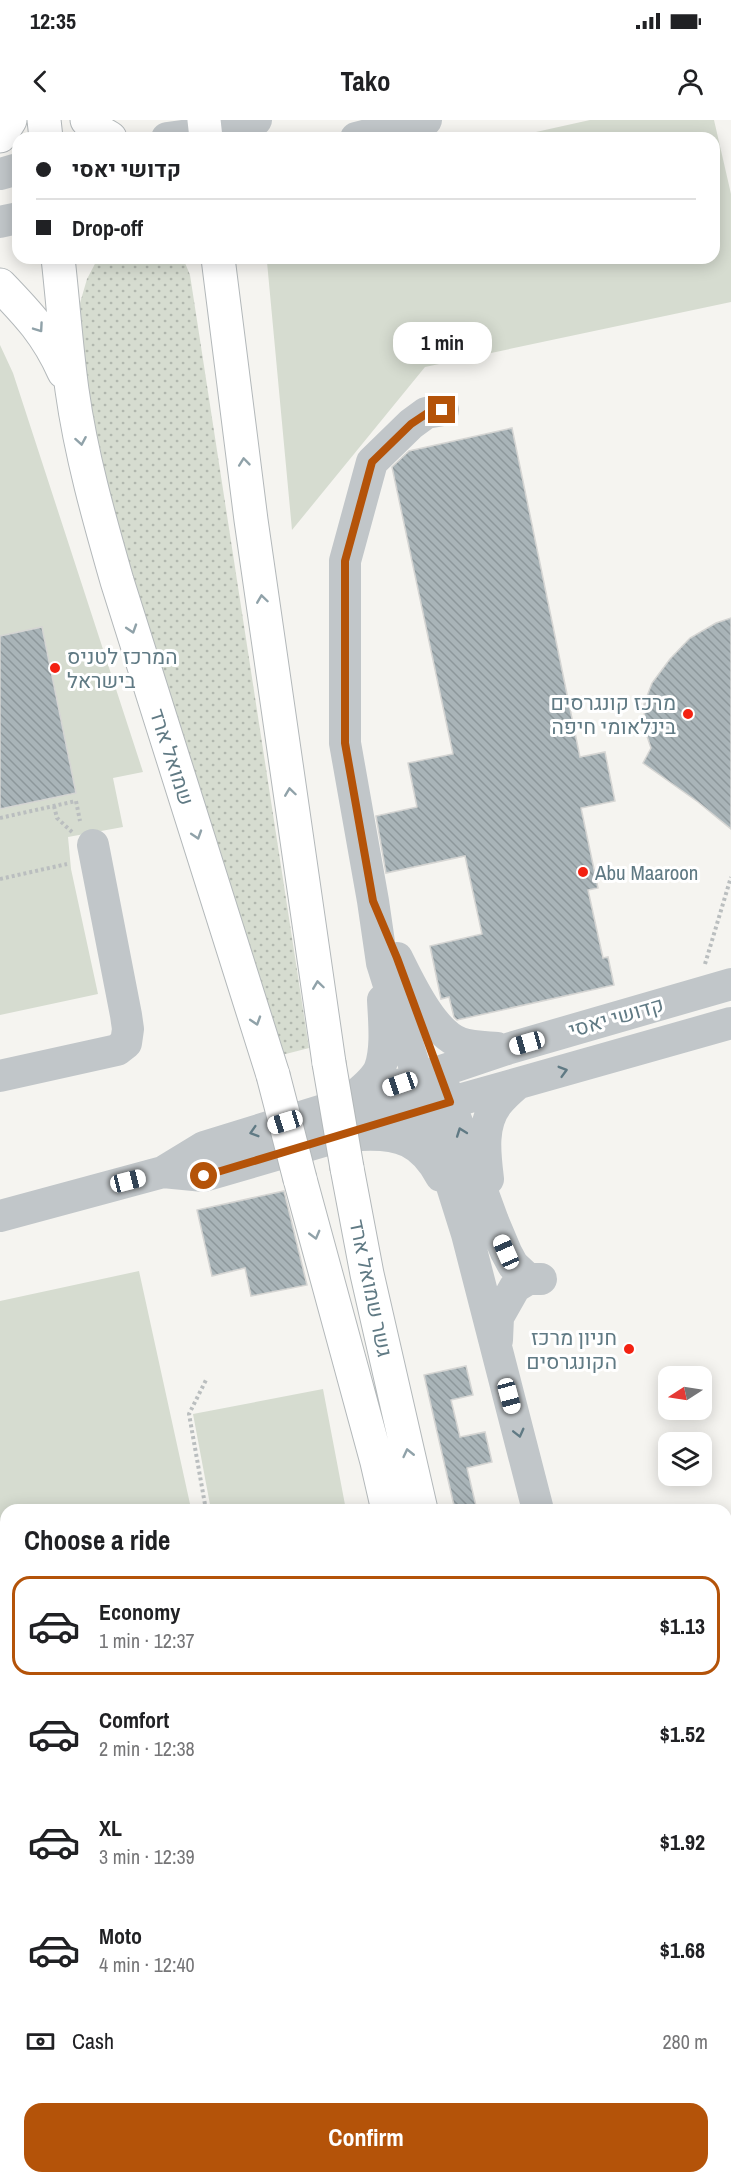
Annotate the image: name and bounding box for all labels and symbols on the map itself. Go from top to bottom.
one-way arrow [32,321,43,332]
callout: 1 min [392,323,492,365]
route end [428,396,455,423]
one-way arrow [74,436,87,446]
one-way arrow [239,457,251,466]
one-way arrow [257,594,269,603]
one-way arrow [125,623,137,634]
place label: המרכז לטניס בישראל [67,642,178,695]
marker: המרכז לטניס בישראל [48,661,62,675]
place label: מרכז קונגרסים בינלאומי חיפה [551,688,676,741]
street label: שמואל ארד [143,705,201,809]
marker: מרכז קונגרסים בינלאומי חיפה [681,707,695,721]
one-way arrow [285,787,297,796]
one-way arrow [190,829,202,840]
place label: Abu Maaroon [594,858,698,887]
marker: Abu Maaroon [576,865,590,879]
one-way arrow [312,980,324,989]
street label: קדושי יאסי [565,990,667,1044]
one-way arrow [249,1015,261,1026]
car [507,1029,547,1057]
one-way arrow [558,1065,568,1078]
car [380,1070,420,1098]
car [265,1108,305,1136]
one-way arrow [249,1125,260,1137]
one-way arrow [455,1127,468,1138]
route start [190,1162,217,1189]
car [108,1168,148,1194]
street label: גשר שמואל ארד [342,1217,400,1359]
one-way arrow [308,1230,321,1240]
car [490,1232,522,1272]
place label: חניון מרכז הקונגרסים [526,1323,617,1376]
marker: חניון מרכז הקונגרסים [622,1342,636,1356]
north arrow [658,1366,712,1420]
car [496,1376,522,1416]
one-way arrow [511,1428,524,1438]
one-way arrow [402,1449,415,1459]

